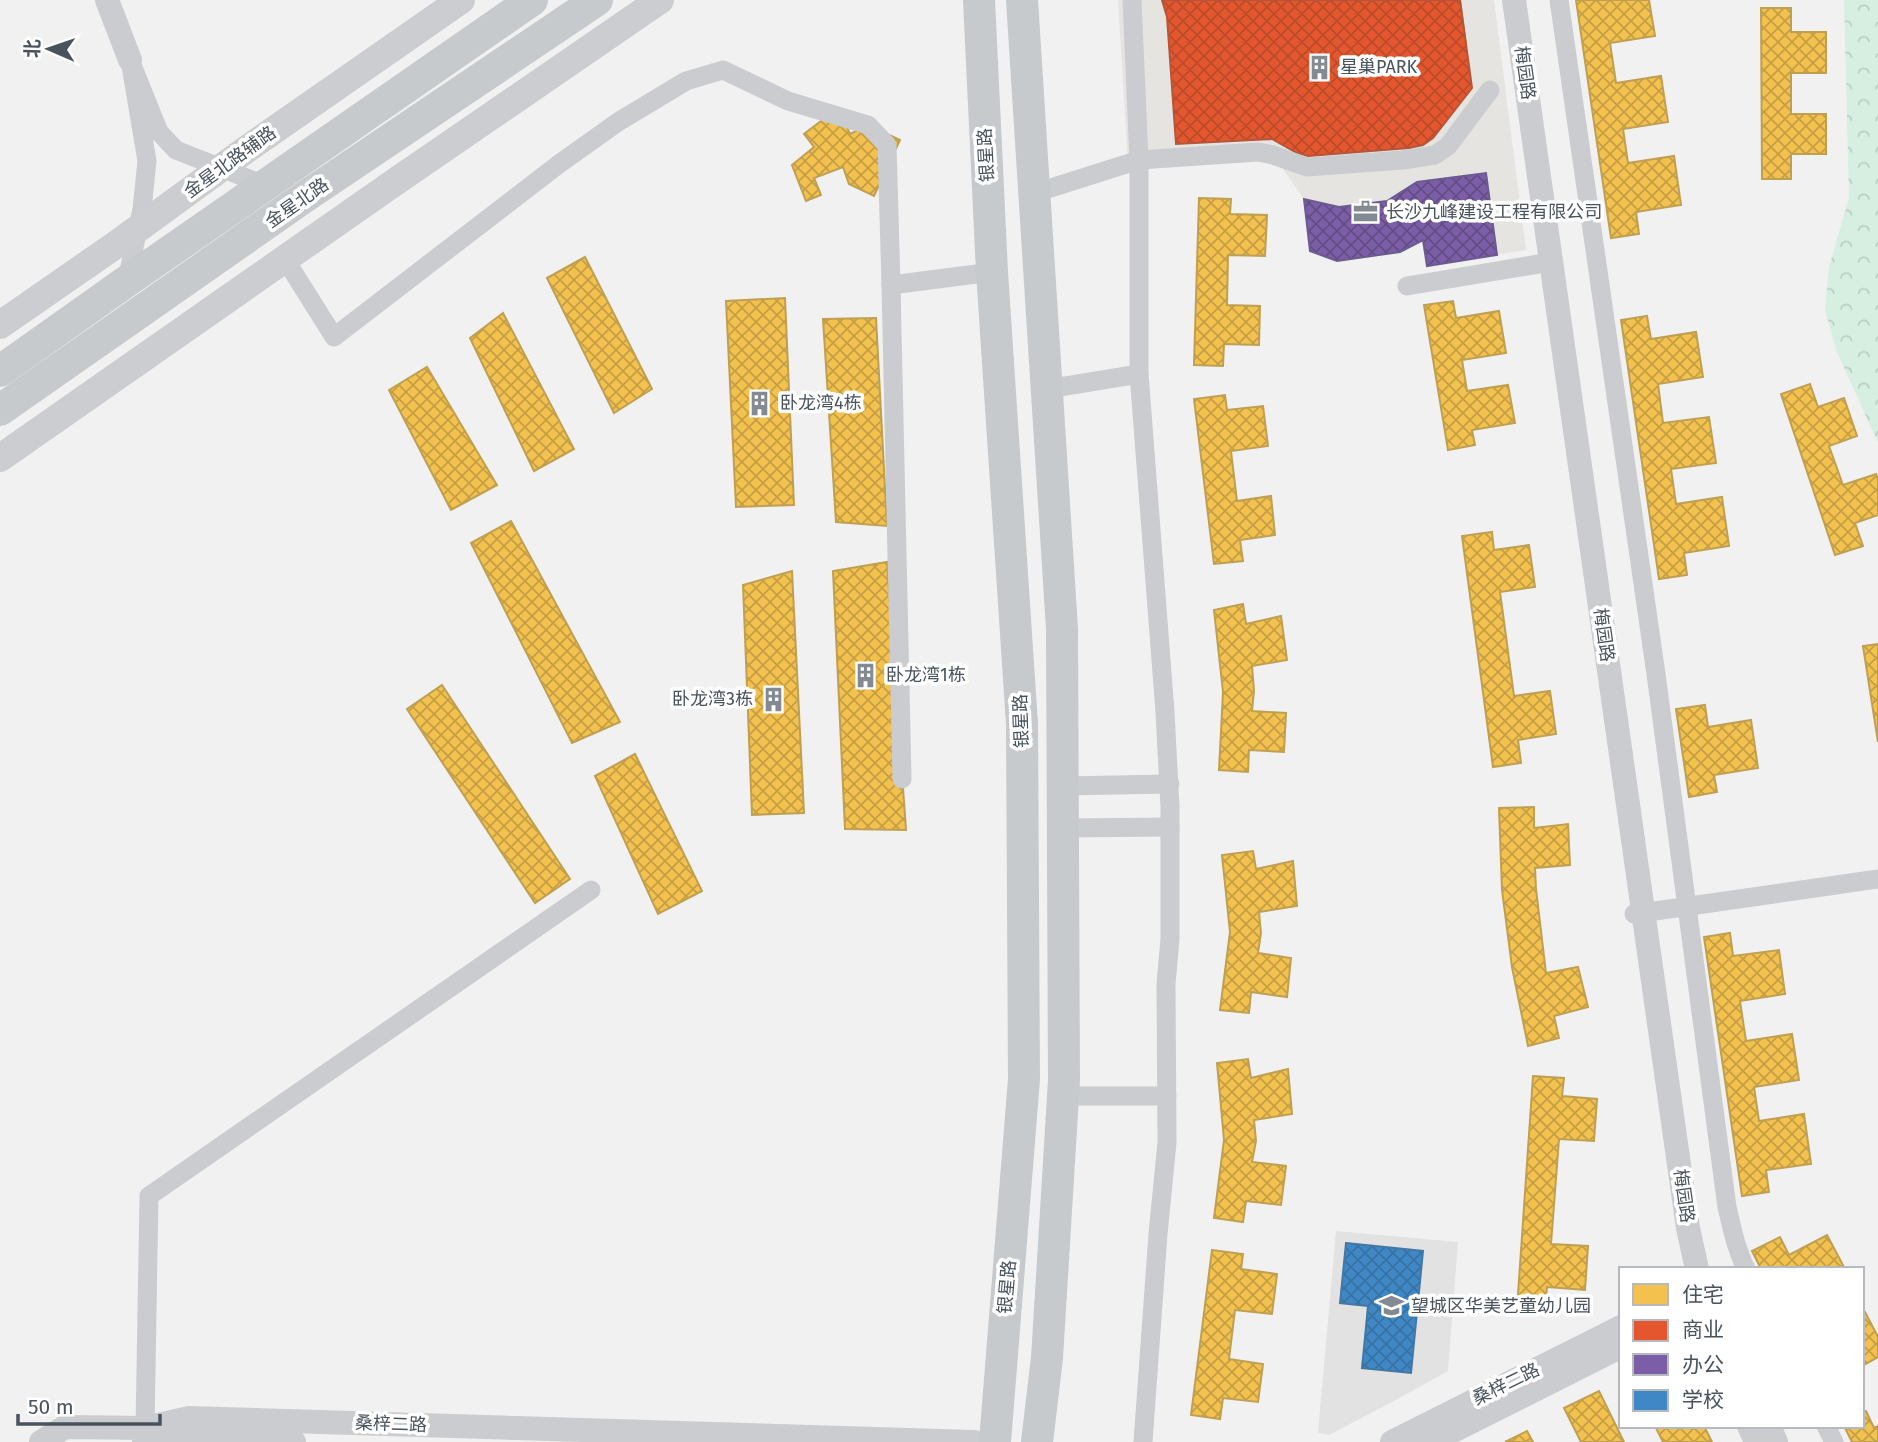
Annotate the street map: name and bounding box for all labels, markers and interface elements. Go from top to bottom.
north arrow [14,14,84,84]
text: 北 [21,39,44,58]
street label: 梅园路 [1510,45,1540,101]
building icon: 星巢PARK [1306,53,1334,81]
place label: 星巢PARK [1340,56,1418,78]
street label: 金星北路辅路 [180,121,280,203]
street label: 银星路 [974,127,998,183]
street label: 金星北路 [261,173,333,233]
office icon: 长沙九峰建设工程有限公司 [1352,198,1380,226]
place label: 长沙九峰建设工程有限公司 [1386,201,1602,223]
building icon: 卧龙湾4栋 [746,389,774,417]
place label: 卧龙湾4栋 [780,392,862,414]
street label: 梅园路 [1589,607,1619,663]
building icon: 卧龙湾1栋 [852,661,880,689]
place label: 卧龙湾1栋 [886,664,966,686]
building icon: 卧龙湾3栋 [759,685,787,713]
place label: 卧龙湾3栋 [672,688,753,710]
street label: 银星路 [1009,694,1033,748]
street label: 梅园路 [1669,1168,1699,1224]
street label: 银星路 [994,1259,1020,1315]
legend [1619,1267,1864,1428]
text: 住宅 [1682,1282,1724,1308]
school or university icon: 望城区华美艺童幼儿园 [1377,1292,1405,1320]
place label: 望城区华美艺童幼儿园 [1411,1295,1591,1317]
text: 商业 [1682,1317,1724,1343]
text: 办公 [1682,1352,1724,1378]
street label: 桑梓二路 [1469,1358,1543,1410]
scale bar [18,1382,159,1426]
text: 学校 [1682,1387,1724,1413]
text: 50 m [28,1394,74,1420]
street label: 桑梓二路 [355,1412,427,1436]

